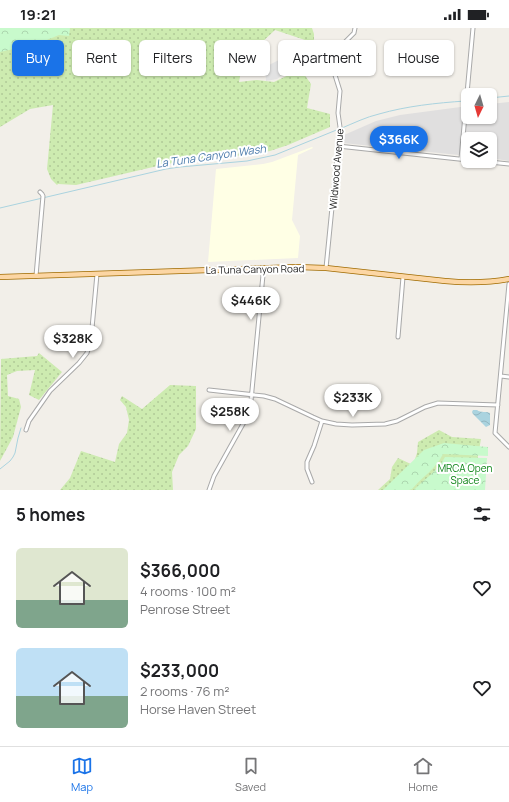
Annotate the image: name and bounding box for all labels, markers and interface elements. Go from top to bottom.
text: 19:21 [20,4,57,25]
chip: Buy [12,40,64,76]
chip: Rent [72,40,131,76]
chip: Filters [139,40,206,76]
chip: New [214,40,270,76]
chip: Apartment [278,40,376,76]
chip: House [384,40,454,76]
north arrow [461,88,497,124]
map controls [461,88,497,168]
pin: $366K [371,126,427,160]
street label: Wildwood Avenue [325,128,347,210]
text: $366K [379,130,419,148]
button: layers [461,132,497,168]
water label: La Tuna Canyon Wash [155,140,267,171]
street label: La Tuna Canyon Road [206,261,305,277]
pin: $446K [223,287,279,321]
text: $446K [231,291,271,309]
pin: $328K [45,325,101,359]
text: $328K [53,329,93,347]
pin: $233K [325,384,381,418]
text: $233K [333,388,373,406]
pin: $258K [202,398,258,432]
text: $258K [210,402,250,420]
park label: MRCA Open Space [438,461,492,487]
text: 5 homes [16,503,85,526]
icon: filters [471,503,493,525]
text: $366,000 [140,559,220,582]
icon: home [48,564,96,612]
icon: heart [471,577,493,599]
text: 4 rooms · 100 m² [140,582,236,600]
text: Penrose Street [140,600,230,618]
text: $233,000 [140,659,219,682]
icon: home [48,664,96,712]
icon: heart [471,677,493,699]
text: 2 rooms · 76 m² [140,682,229,700]
text: Horse Haven Street [140,700,256,718]
tab: Map [71,755,93,794]
tab: Saved [235,755,266,794]
tab: Home [408,755,438,794]

